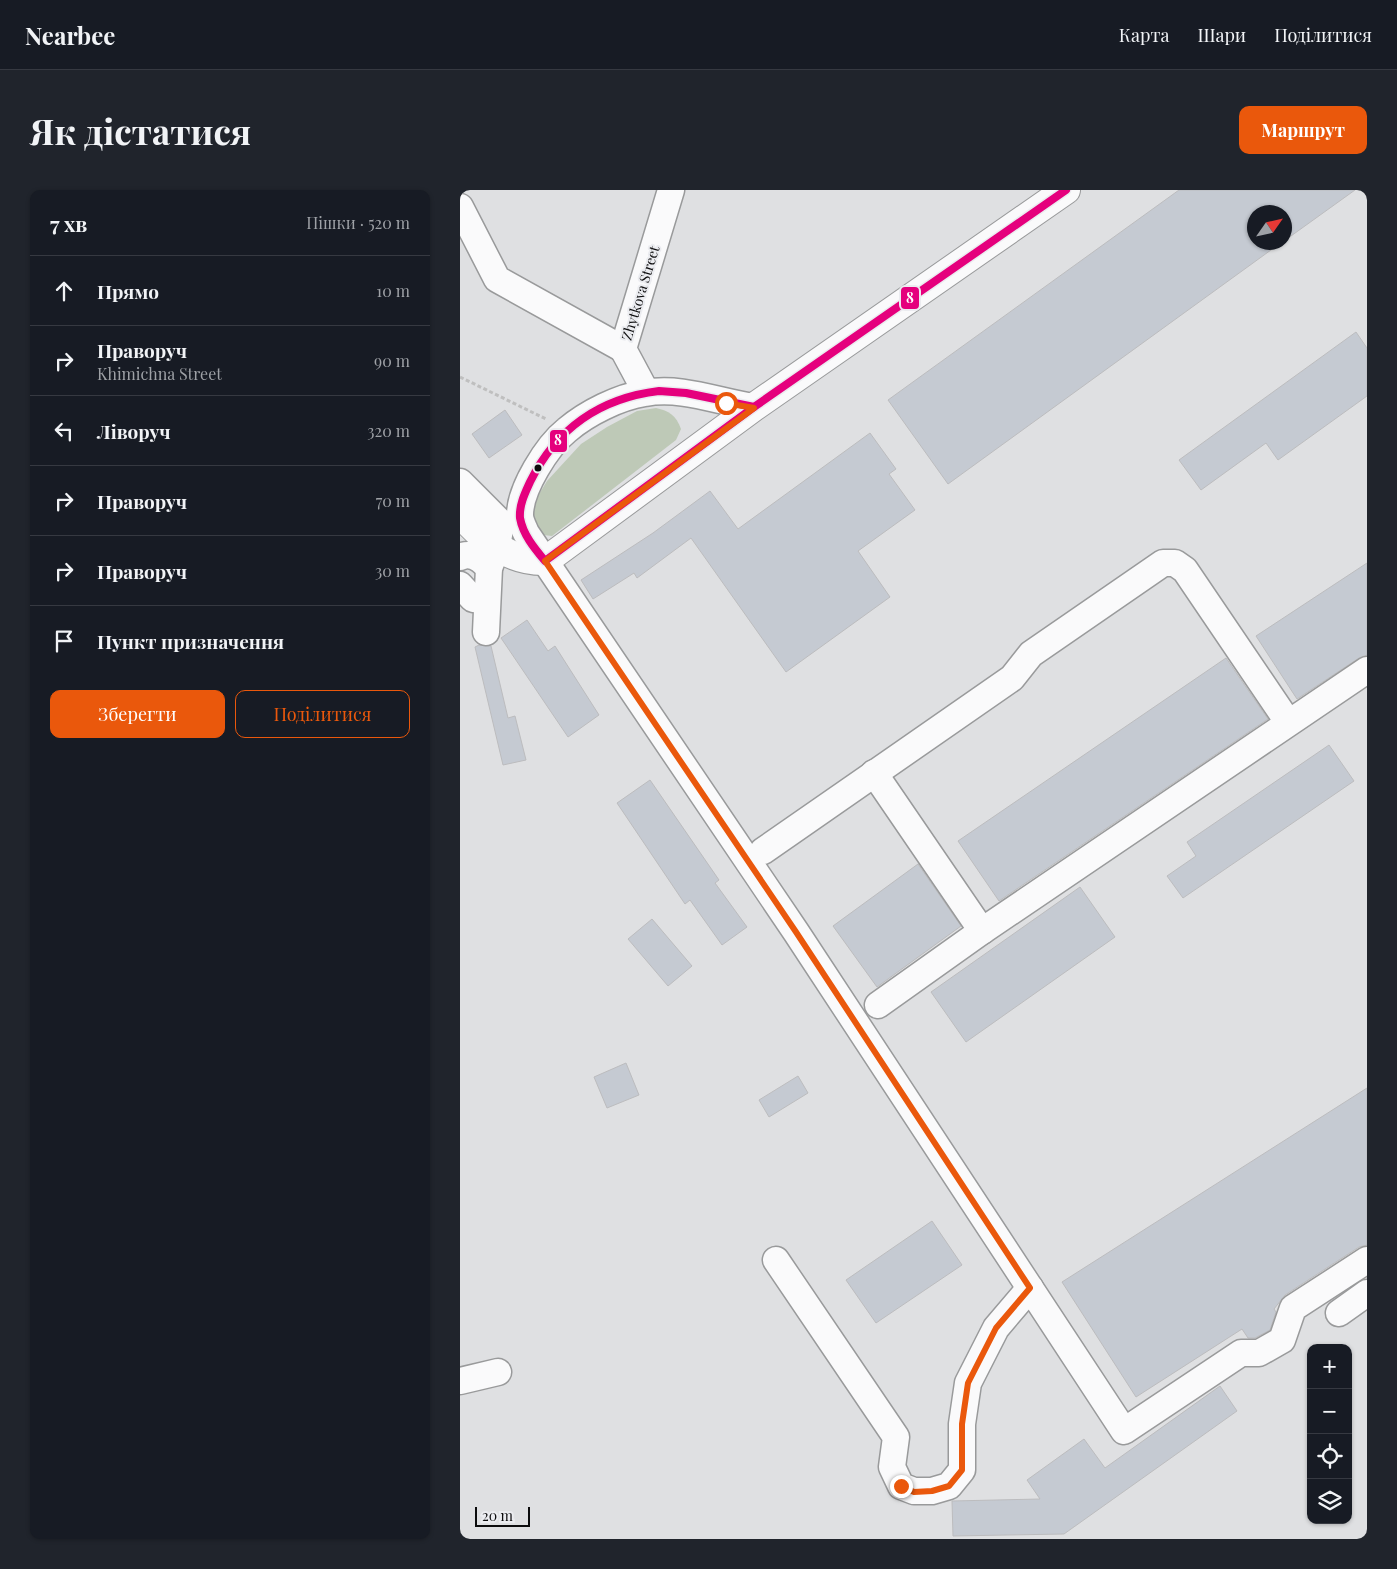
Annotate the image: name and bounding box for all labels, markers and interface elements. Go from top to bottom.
text: Nearbee [25,19,115,51]
text: Карта [1119,23,1169,47]
text: Шари [1197,23,1246,47]
text: Поділитися [1274,23,1372,47]
button: Маршрут [1239,106,1367,154]
text: Як дістатися [30,107,251,154]
north arrow [1247,205,1292,250]
text: 7 хв [50,209,87,237]
text: Пішки · 520 m [306,212,410,233]
street label: Zhytkova Street [617,242,664,343]
icon: ahead [50,277,78,305]
text: Прямо [97,278,159,304]
text: 10 m [376,280,410,301]
line badge: 8 [900,286,920,310]
text: 8 [906,288,914,307]
text: Праворуч [97,337,187,363]
icon: right [50,347,78,375]
text: 90 m [374,350,410,371]
text: Khimichna Street [97,363,222,384]
route start [715,392,738,415]
icon: left [50,417,78,445]
text: Ліворуч [97,418,171,444]
text: 320 m [367,420,410,441]
line badge: 8 [549,429,568,453]
text: 8 [554,430,562,449]
unlabelled marker [533,463,543,473]
icon: right [50,487,78,515]
text: Праворуч [97,488,187,514]
text: 70 m [376,490,410,511]
icon: right [50,557,78,585]
text: Праворуч [97,558,187,584]
text: 30 m [375,560,410,581]
icon: arrive [50,627,78,655]
text: Пункт призначення [97,628,284,654]
button: Зберегти [50,690,225,738]
button: Поділитися [235,690,410,738]
map controls [1307,1344,1352,1524]
button: + [1307,1344,1352,1389]
button: − [1307,1389,1352,1434]
button: locate [1307,1434,1352,1479]
route end [890,1475,913,1498]
button: layers [1307,1479,1352,1524]
scale bar [475,1504,530,1527]
text: 20 m [482,1506,513,1525]

